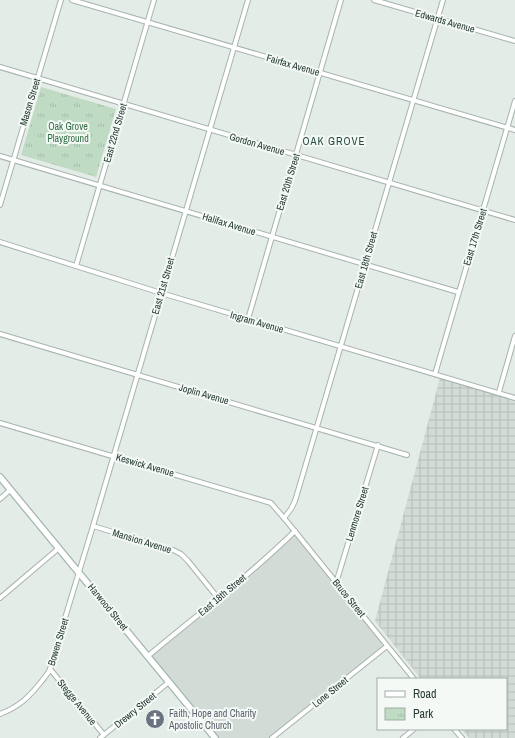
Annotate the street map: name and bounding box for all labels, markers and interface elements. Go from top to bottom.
street label: Edwards Avenue [414,6,477,36]
street label: Fairfax Avenue [265,51,321,79]
street label: Mason Street [17,76,44,127]
street label: East 22nd Street [100,101,130,164]
park label: Oak Grove Playground [47,120,89,145]
street label: Gordon Avenue [228,130,287,158]
district label: OAK GROVE [302,134,366,148]
street label: East 20th Street [273,151,303,212]
street label: East 17th Street [460,206,490,267]
street label: Halifax Avenue [201,210,258,238]
street label: East 18th Street [352,229,381,290]
street label: East 21st Street [149,255,177,316]
street label: Ingram Avenue [229,308,286,336]
street label: Joplin Avenue [178,381,231,407]
street label: Keswick Avenue [114,450,176,480]
street label: Lenmore Street [343,484,372,543]
street label: Mansion Avenue [111,526,173,556]
street label: East 18th Street [195,571,249,619]
street label: Bruce Street [330,576,369,620]
street label: Harwood Street [85,581,131,634]
street label: Bowen Street [45,616,72,667]
street label: Lone Street [309,673,351,710]
street label: Stegge Avenue [54,676,100,728]
legend [377,678,507,730]
text: Road [413,686,437,702]
street label: Drewry Street [111,689,159,731]
text: Park [413,706,433,722]
place label: Faith, Hope and Charity Apostolic Church [168,707,257,732]
church icon: Faith, Hope and Charity Apostolic Church [144,708,166,730]

